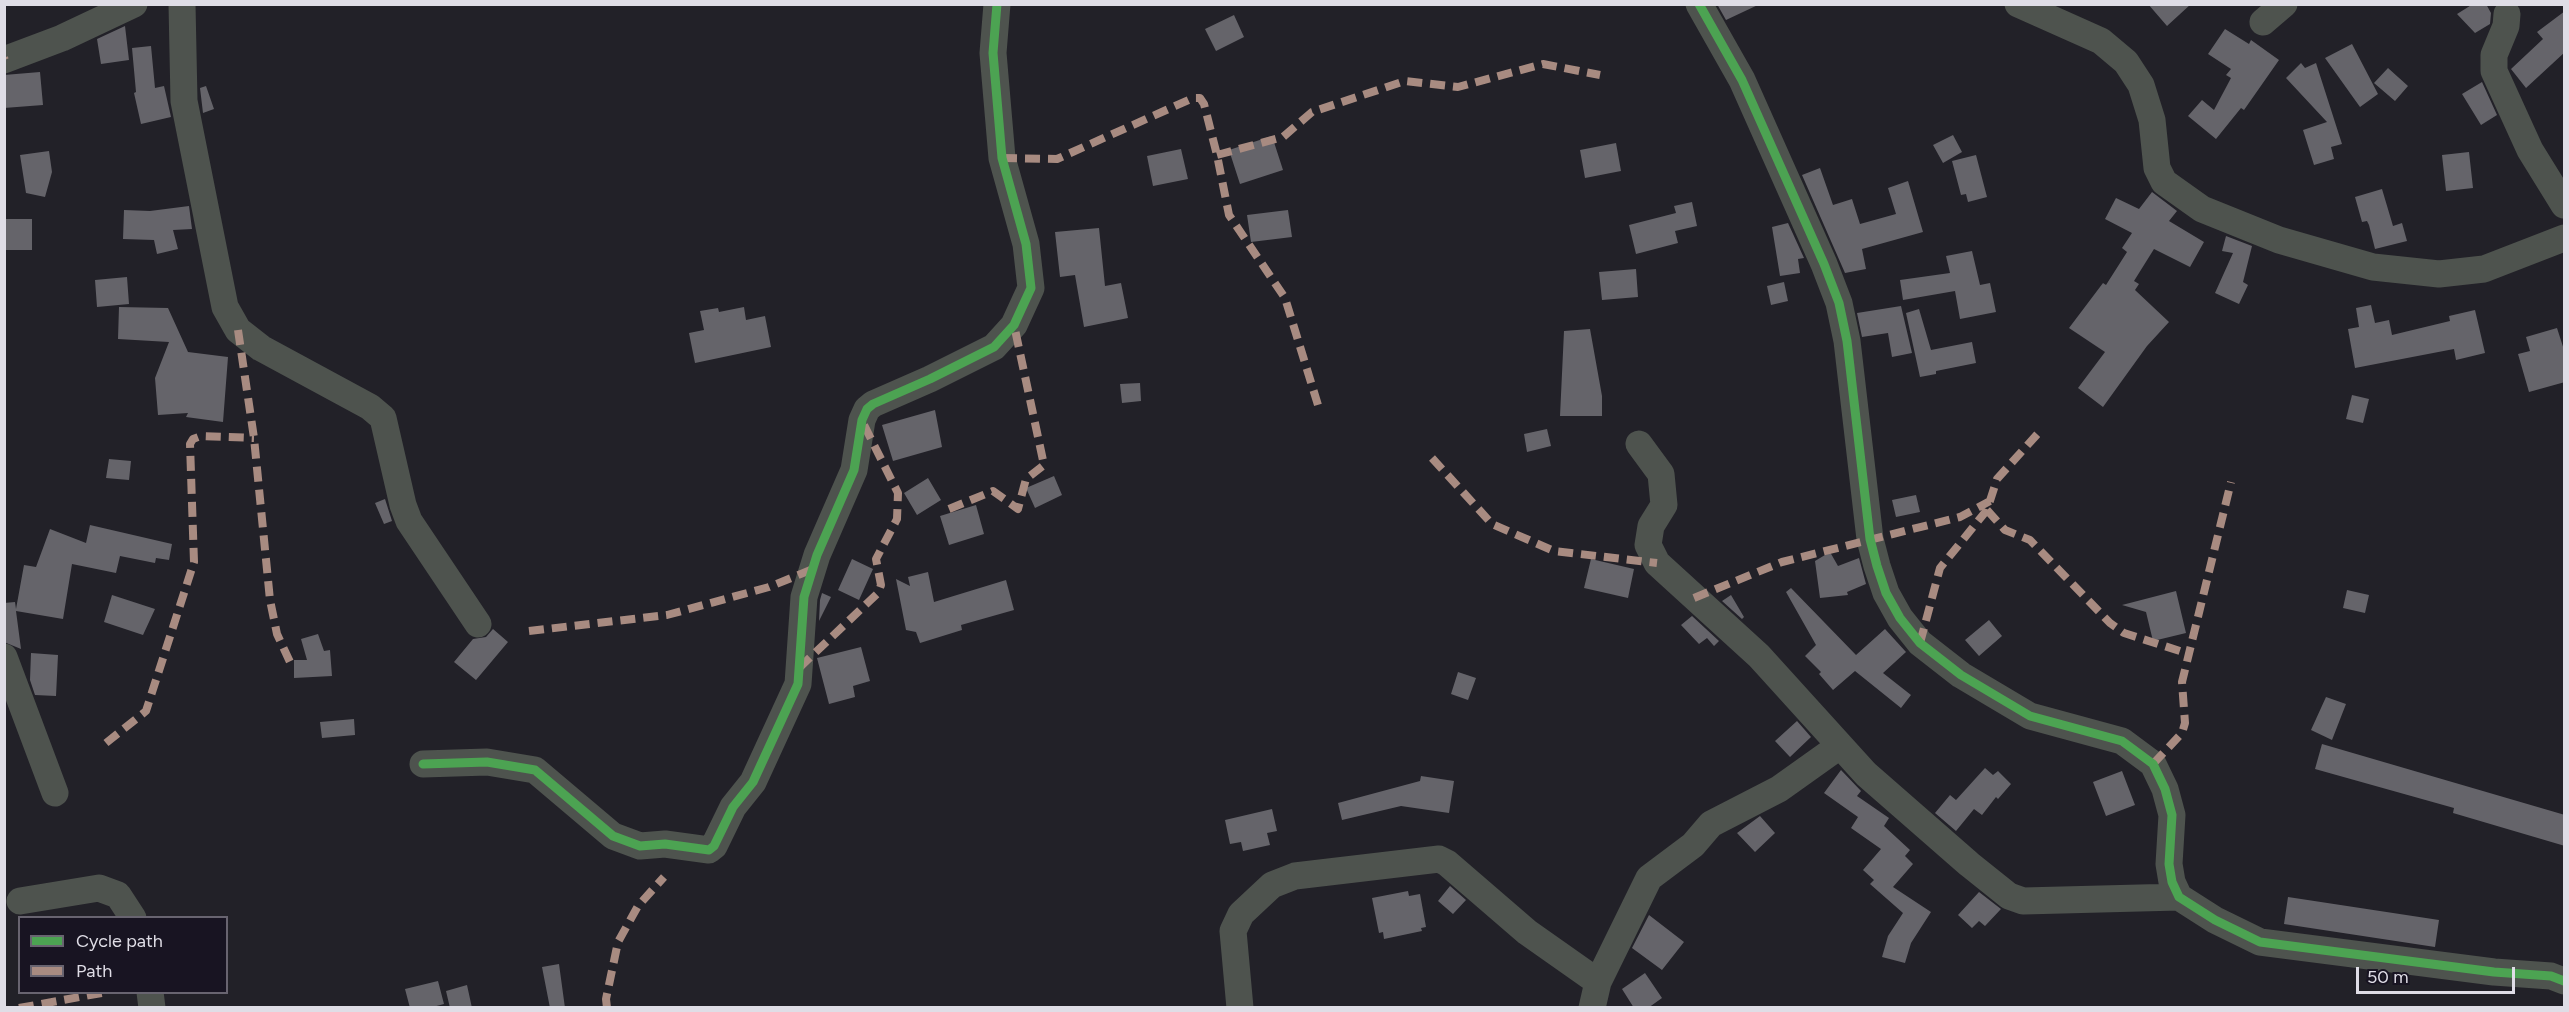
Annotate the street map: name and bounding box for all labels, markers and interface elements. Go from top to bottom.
legend [18,916,228,994]
text: Cycle path [76,930,163,952]
scale bar [2359,955,2518,993]
text: Path [76,960,112,982]
text: 50 m [2367,966,2409,988]

